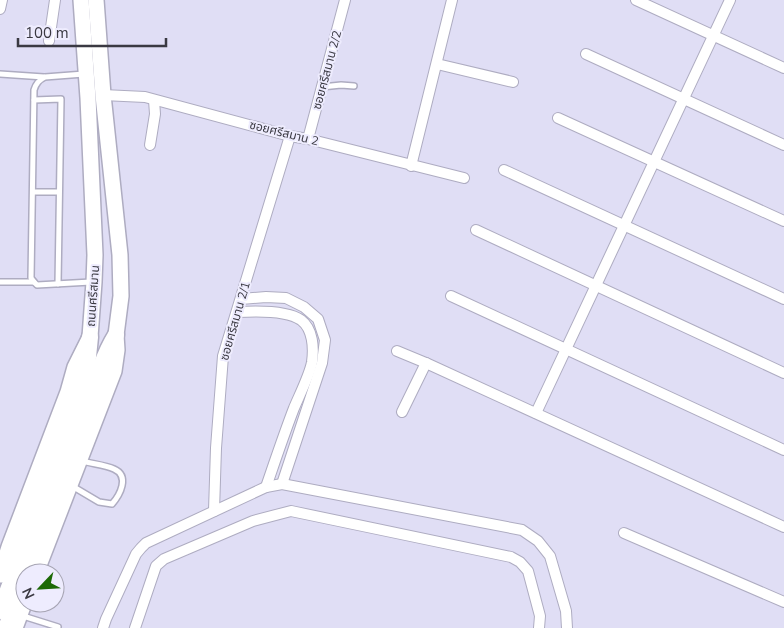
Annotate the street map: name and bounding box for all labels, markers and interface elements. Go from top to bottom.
scale bar [18,15,165,47]
text: 100 m [25,23,69,43]
street label: ซอยศรีสมาน 2/2 [309,29,345,111]
street label: ซอยศรีสมาน 2 [248,117,320,149]
street label: ถนนศรีสมาน [83,265,103,327]
street label: ซอยศรีสมาน 2/1 [216,280,254,362]
north arrow [15,563,65,613]
text: N [18,585,39,602]

